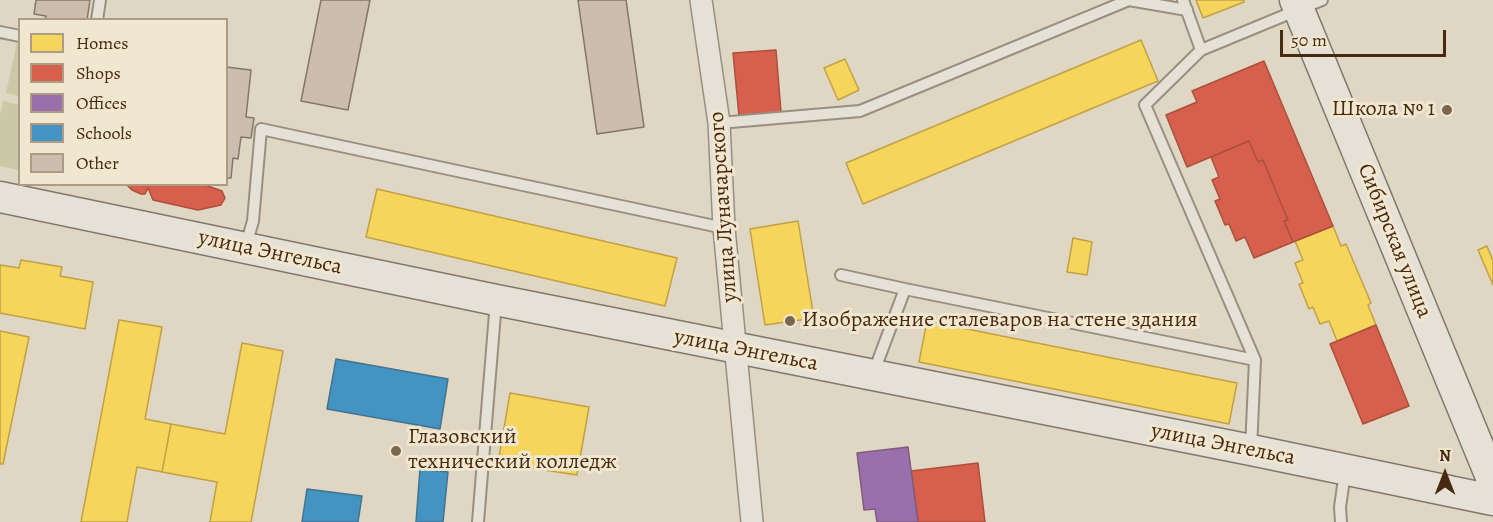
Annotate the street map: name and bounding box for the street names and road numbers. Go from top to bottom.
street label: улица Луначарского [704,111,744,303]
street label: Сибирская улица [1351,160,1437,322]
street label: улица Энгельса [196,225,344,281]
street label: улица Энгельса [672,324,820,378]
street label: улица Энгельса [1149,418,1297,472]

